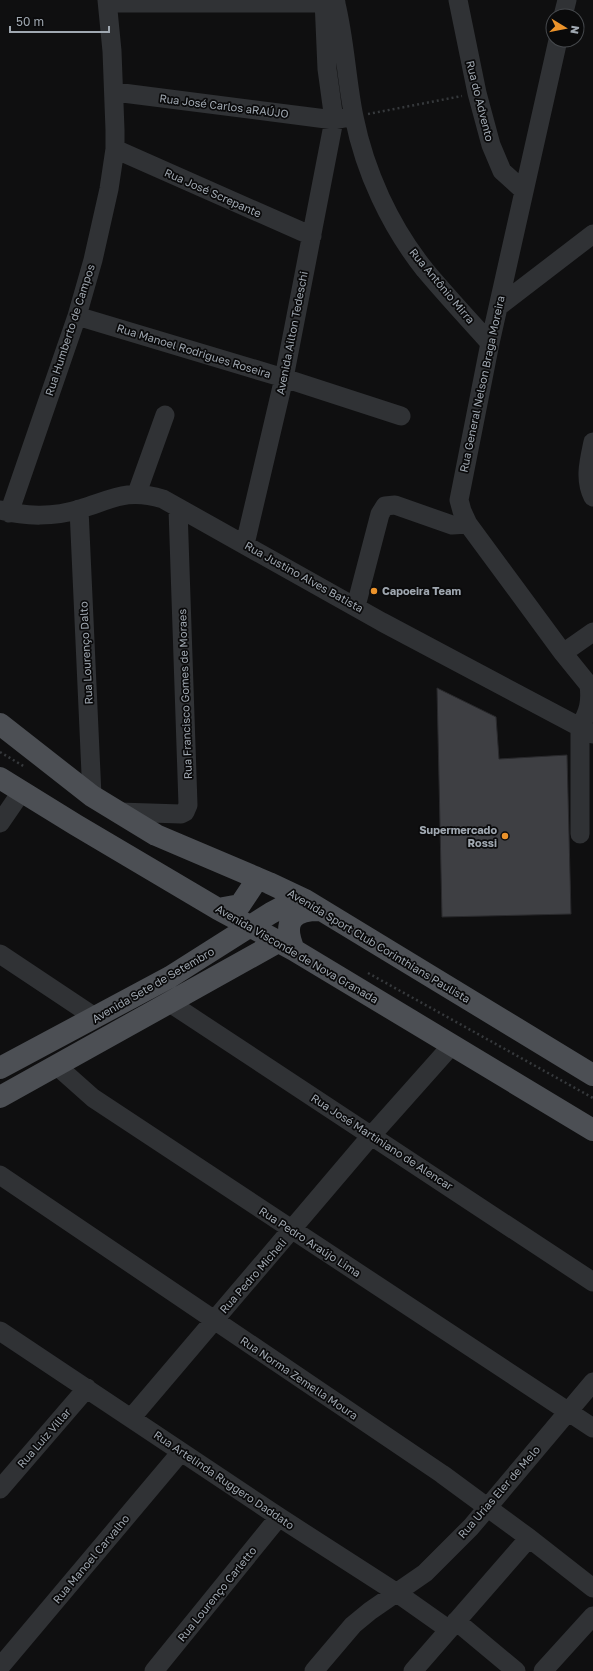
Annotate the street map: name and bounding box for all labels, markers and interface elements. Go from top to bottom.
scale bar [10,8,109,34]
north arrow [545,8,585,48]
text: 50 m [16,14,44,29]
text: N [568,25,582,35]
street label: Rua do Advento [464,59,497,143]
street label: Rua José Carlos aRAÚJO [159,91,289,120]
street label: Rua José Screpante [163,165,264,220]
street label: Rua Antônio Mirra [407,245,478,326]
street label: Rua Humberto de Campos [42,262,97,397]
street label: Avenida Ailton Tedeschi [273,270,310,396]
street label: Rua General Nelson Braga Moreira [456,294,507,474]
street label: Rua Manoel Rodrigues Roseira [116,321,273,380]
street label: Rua Justino Alves Batista [243,539,366,615]
place label: Capoeira Team [382,584,461,597]
marker: Capoeira Team [369,586,379,596]
street label: Rua Lourenço Dalto [76,601,95,705]
street label: Rua Francisco Gomes de Moraes [175,609,194,779]
place label: Supermercado Rossi [419,823,497,849]
marker: Supermercado Rossi [500,831,510,841]
street label: Avenida Sport Club Corinthians Paulista [286,886,473,1005]
street label: Avenida Visconde de Nova Granada [214,902,381,1006]
street label: Avenida Sete de Setembro [89,944,216,1025]
street label: Rua José Martiniano de Alencar [309,1091,456,1193]
street label: Rua Pedro Araújo Lima [257,1204,364,1279]
street label: Rua Pedro Micheli [217,1236,289,1316]
street label: Rua Norma Zemella Moura [238,1333,360,1422]
street label: Rua Luiz Villar [14,1405,74,1470]
street label: Rua Artelinda Ruggero Daddato [152,1428,297,1532]
street label: Rua Urias Eler de Melo [455,1442,543,1541]
street label: Rua Manoel Carvalho [50,1511,132,1606]
street label: Rua Lourenço Carletto [174,1543,259,1644]

